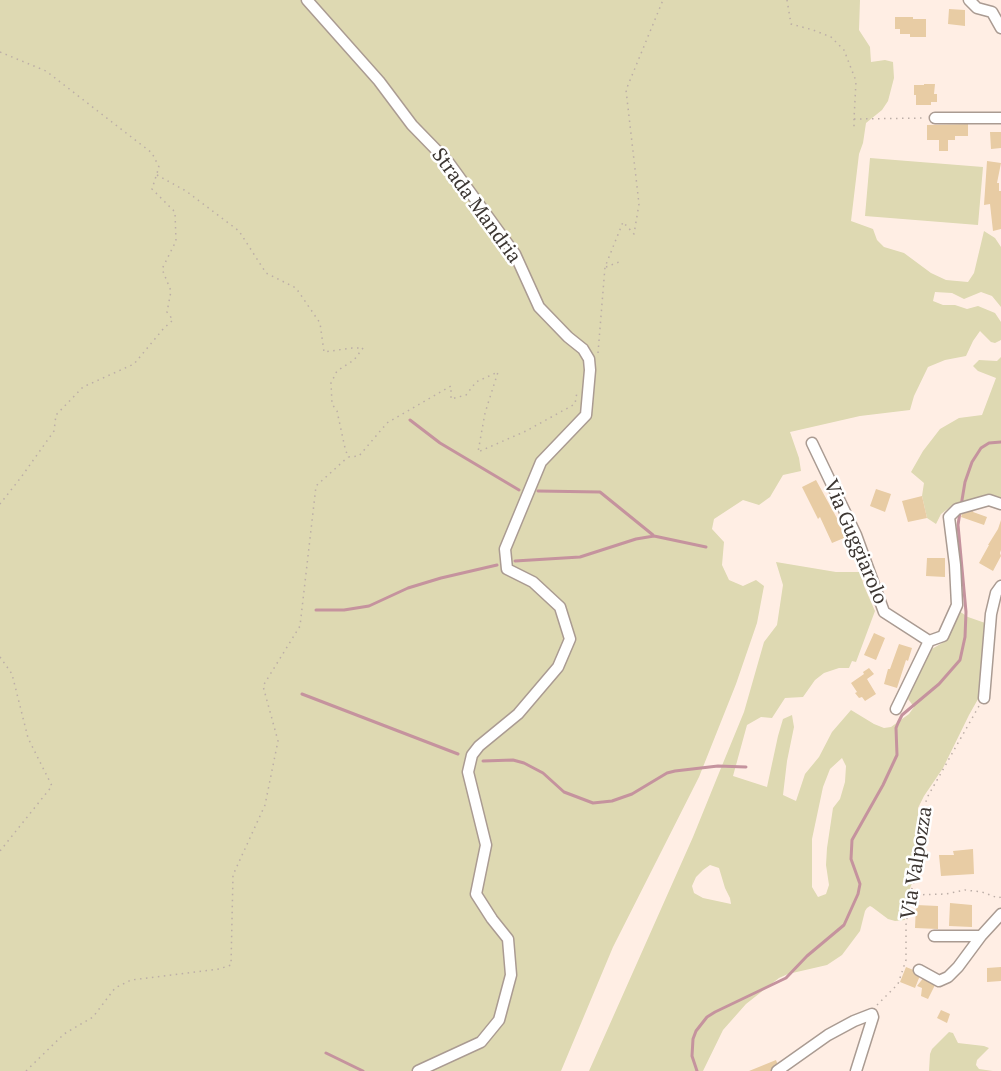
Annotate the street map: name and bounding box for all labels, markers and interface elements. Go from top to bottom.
street label: Strada Mandria [426,144,526,268]
street label: Via Guggiarolo [818,476,892,608]
street label: Via Valpozza [896,805,938,921]

